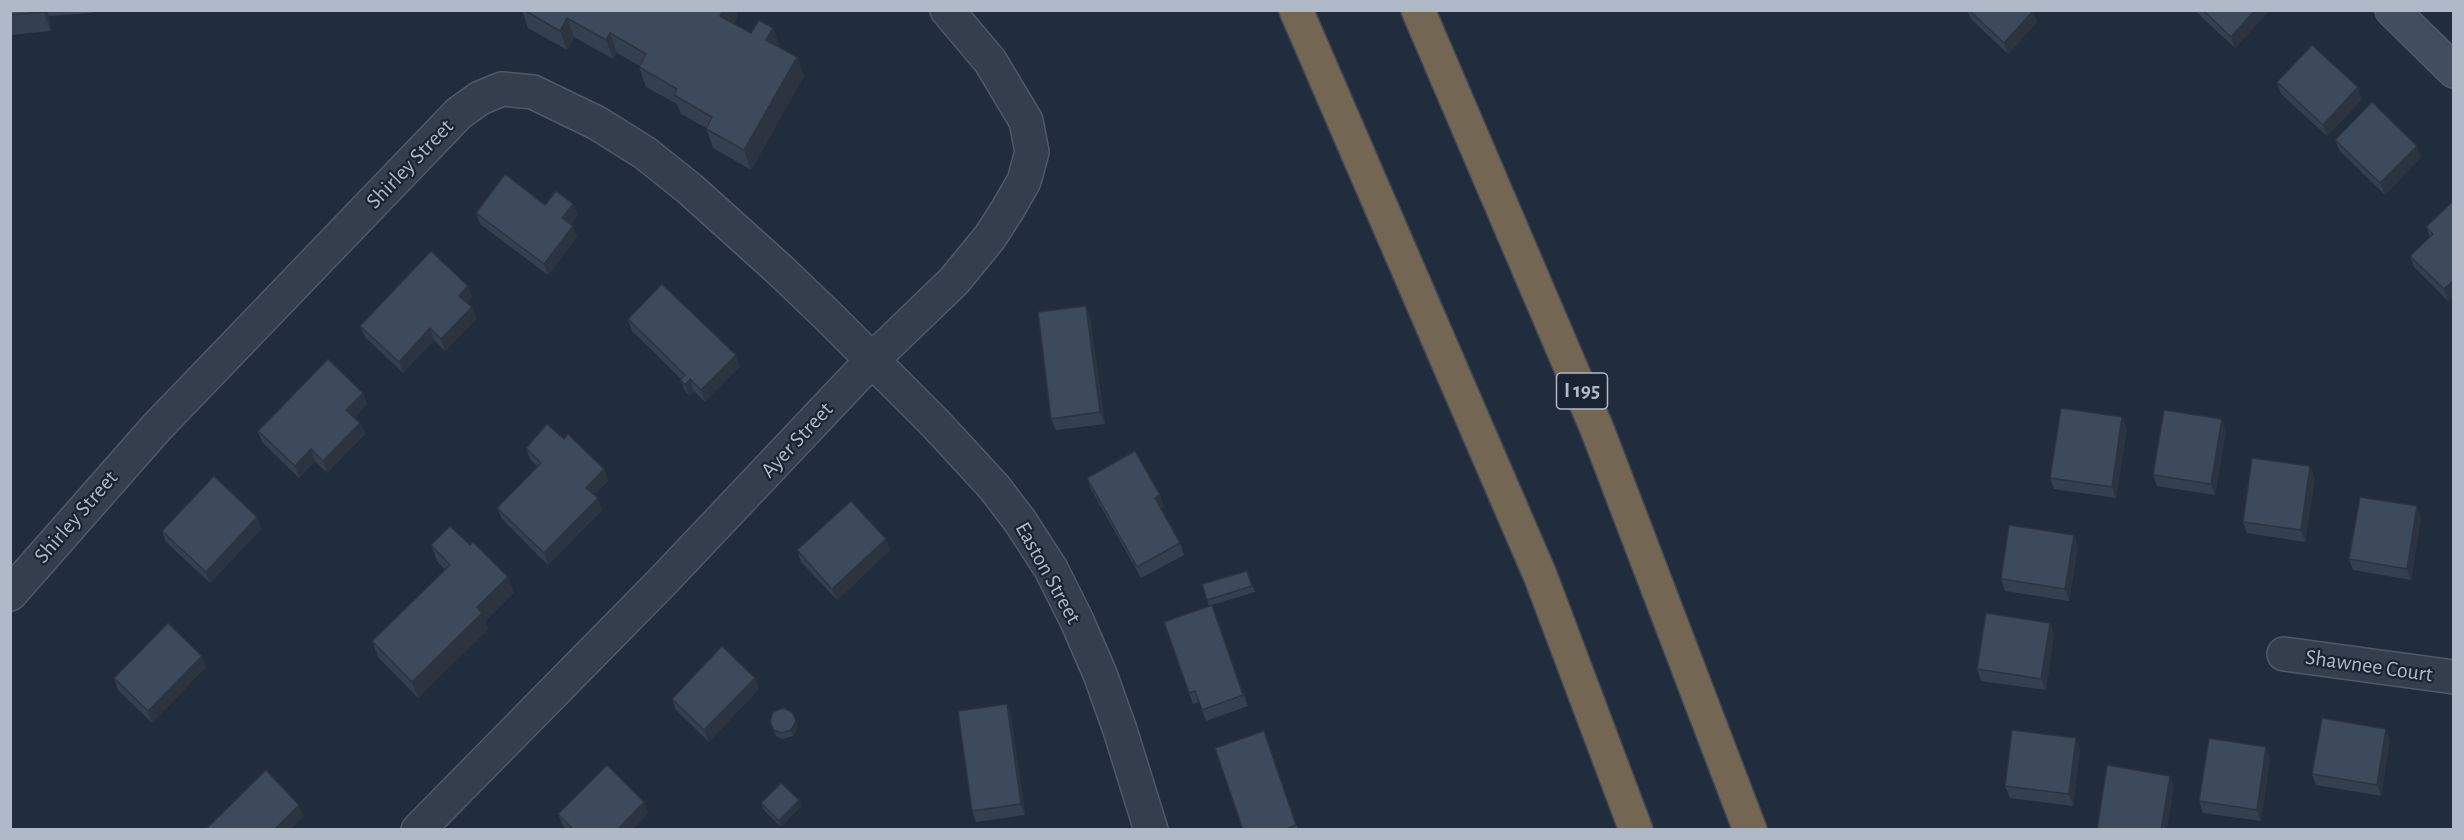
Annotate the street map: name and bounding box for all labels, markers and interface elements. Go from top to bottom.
street label: Shirley Street [361,114,459,214]
road number: I 195 [1556,373,1608,409]
street label: Ayer Street [755,397,839,483]
street label: Shirley Street [28,465,124,569]
street label: Easton Street [1009,517,1087,629]
street label: Shawnee Court [2304,644,2434,688]

